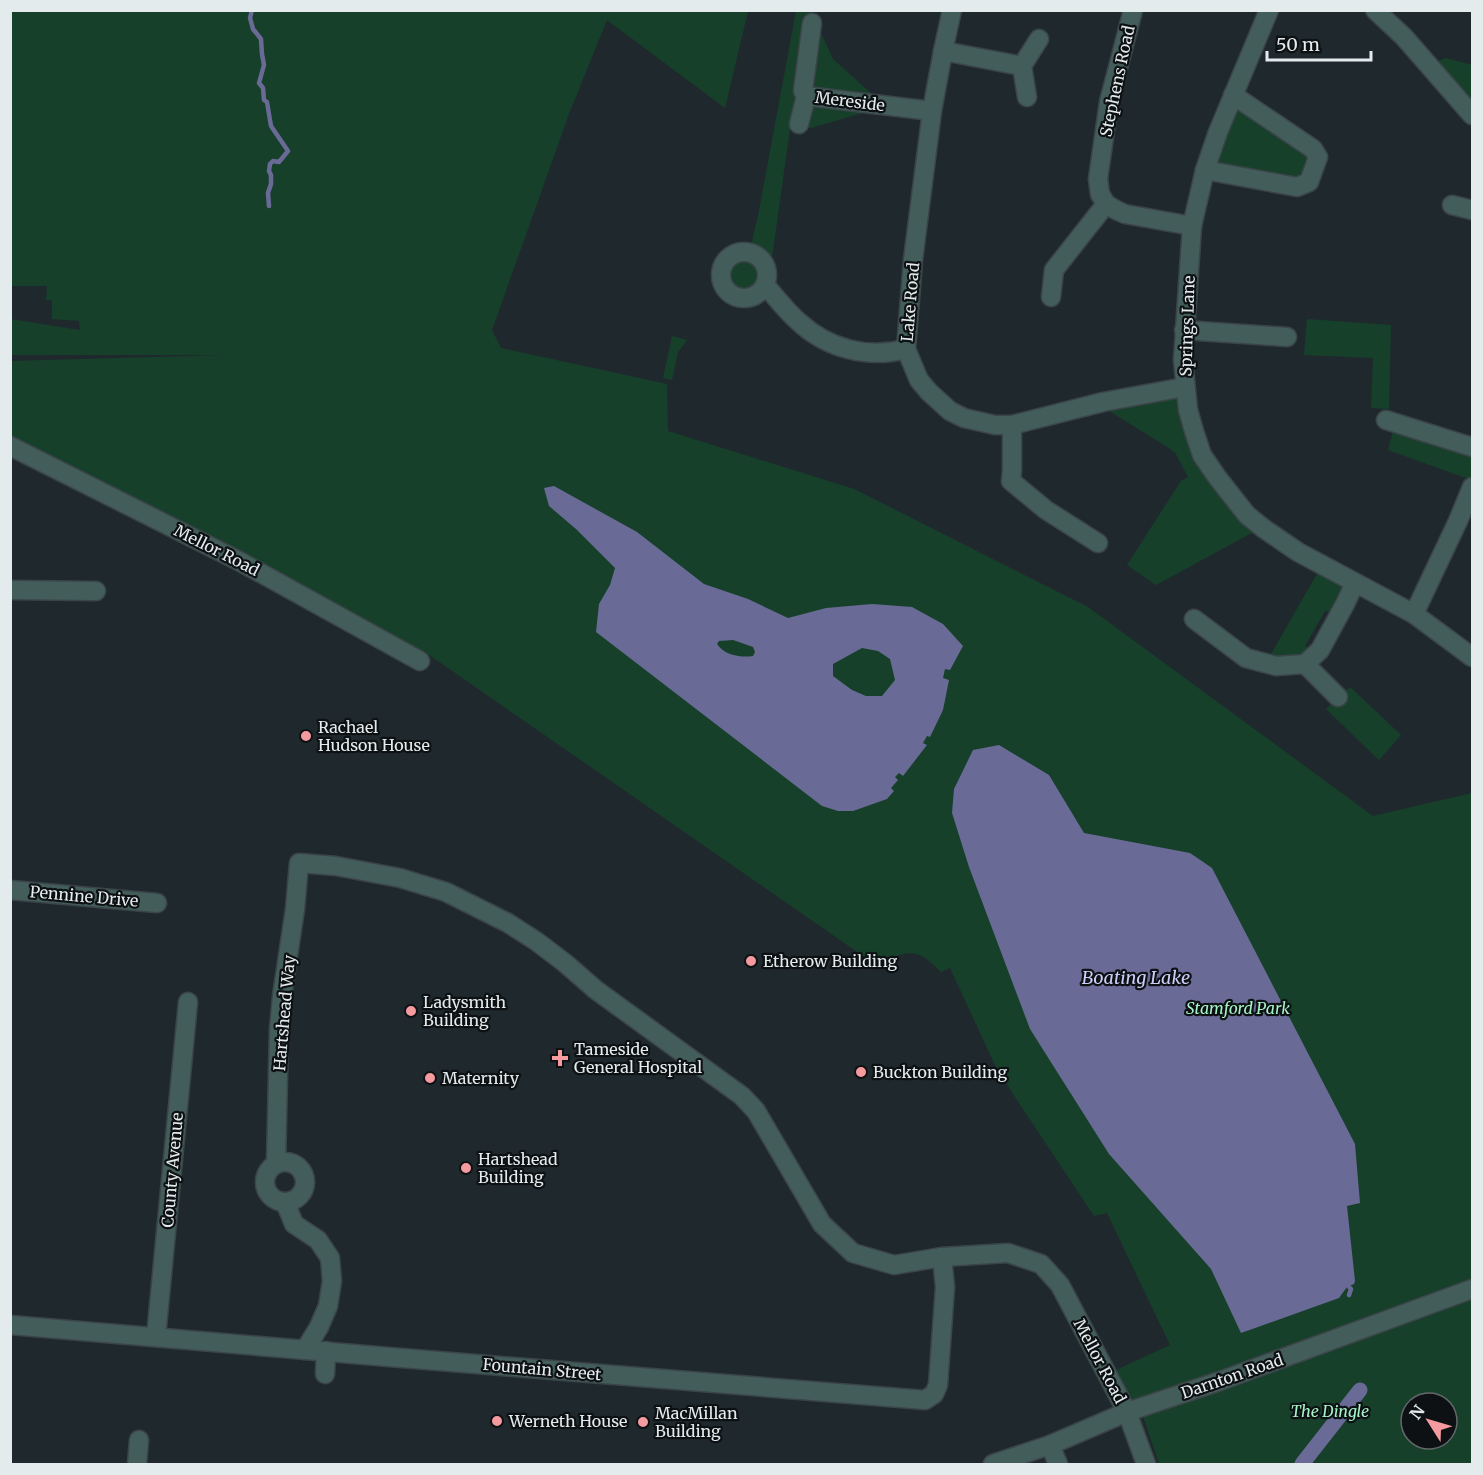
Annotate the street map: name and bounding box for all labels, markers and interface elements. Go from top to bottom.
street label: Stephens Road [1095,23,1139,138]
scale bar [1267,24,1370,62]
text: 50 m [1276,33,1320,56]
street label: Mereside [814,87,886,115]
street label: Lake Road [897,261,923,343]
street label: Springs Lane [1175,275,1199,377]
street label: Mellor Road [171,520,263,580]
place label: Rachael Hudson House [318,717,430,755]
marker: Rachael Hudson House [299,729,313,743]
street label: Pennine Drive [29,881,139,911]
place label: Etherow Building [763,951,897,971]
street label: Hartshead Way [269,954,299,1072]
marker: Etherow Building [744,954,758,968]
water label: Boating Lake [1082,966,1190,989]
place label: Ladysmith Building [423,992,507,1030]
park label: Stamford Park [1186,998,1290,1018]
marker: Ladysmith Building [404,1004,418,1018]
place label: Tameside General Hospital [574,1039,702,1077]
marker: Tameside General Hospital [551,1049,569,1067]
place label: Buckton Building [873,1062,1007,1082]
marker: Buckton Building [854,1065,868,1079]
place label: Maternity [442,1068,520,1088]
marker: Maternity [423,1071,437,1085]
street label: County Avenue [157,1112,187,1228]
place label: Hartshead Building [478,1149,558,1187]
marker: Hartshead Building [459,1161,473,1175]
street label: Mellor Road [1069,1315,1131,1407]
street label: Darnton Road [1178,1349,1286,1403]
street label: Fountain Street [482,1354,603,1384]
north arrow [1399,1391,1459,1451]
park label: The Dingle [1291,1401,1369,1421]
text: N [1405,1401,1429,1423]
place label: MacMillan Building [655,1403,738,1441]
place label: Werneth House [508,1411,627,1431]
marker: Werneth House [490,1414,504,1428]
marker: MacMillan Building [636,1415,650,1429]

